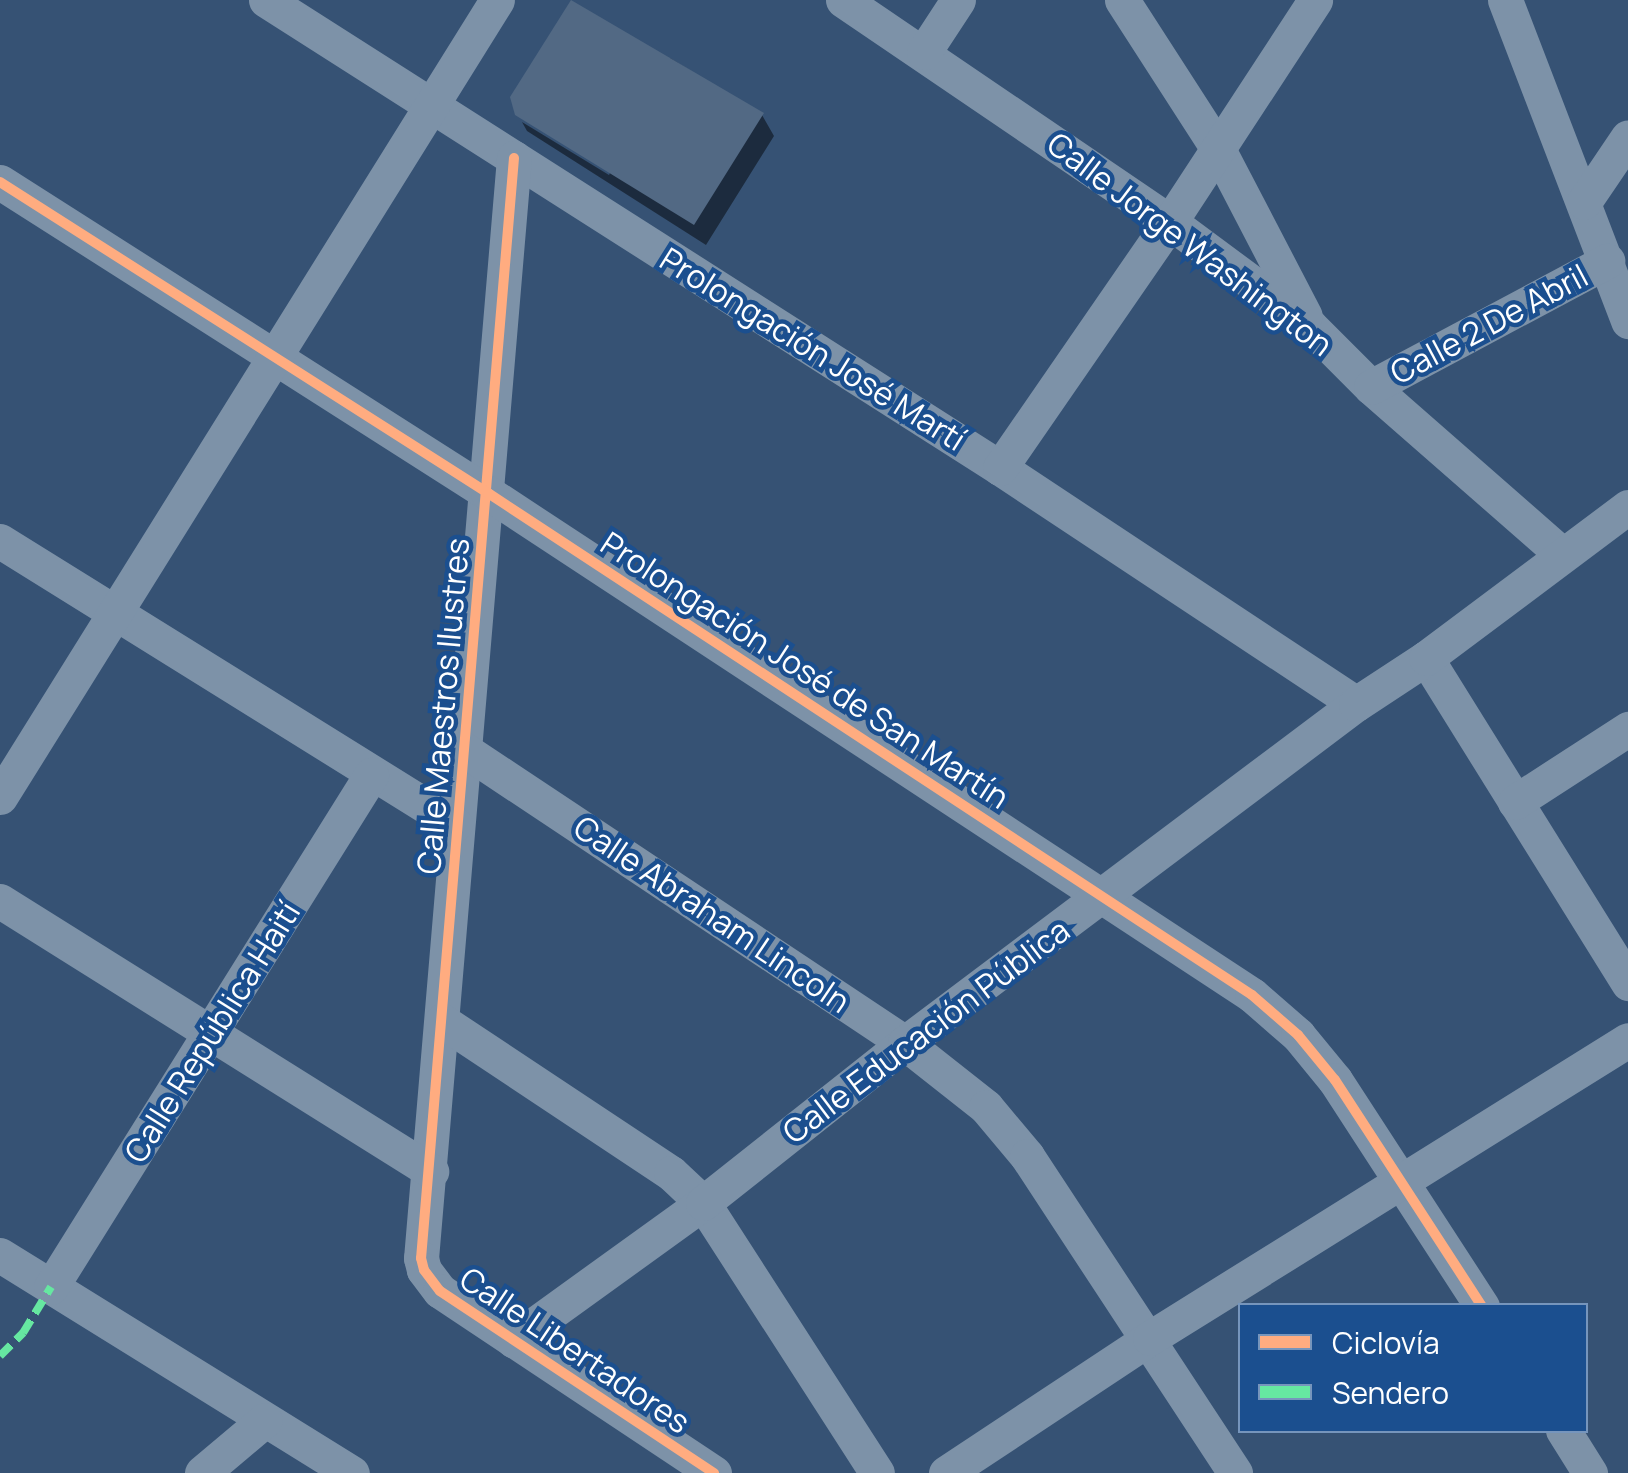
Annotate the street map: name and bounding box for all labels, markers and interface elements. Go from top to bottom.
street label: Calle Jorge Washington [1040,124,1340,364]
street label: Prolongación José Martí [653,239,973,459]
street label: Calle 2 De Abril [1384,256,1594,392]
street label: Prolongación José de San Martín [594,524,1016,816]
street label: Calle Maestros Ilustres [409,536,477,876]
street label: Calle Abraham Lincoln [567,807,857,1021]
street label: Calle República Haití [116,895,308,1169]
street label: Calle Educación Pública [775,911,1077,1151]
street label: Calle Libertadores [453,1259,697,1441]
legend [1238,1303,1588,1433]
text: Ciclovía [1332,1322,1440,1363]
text: Sendero [1332,1372,1449,1413]

